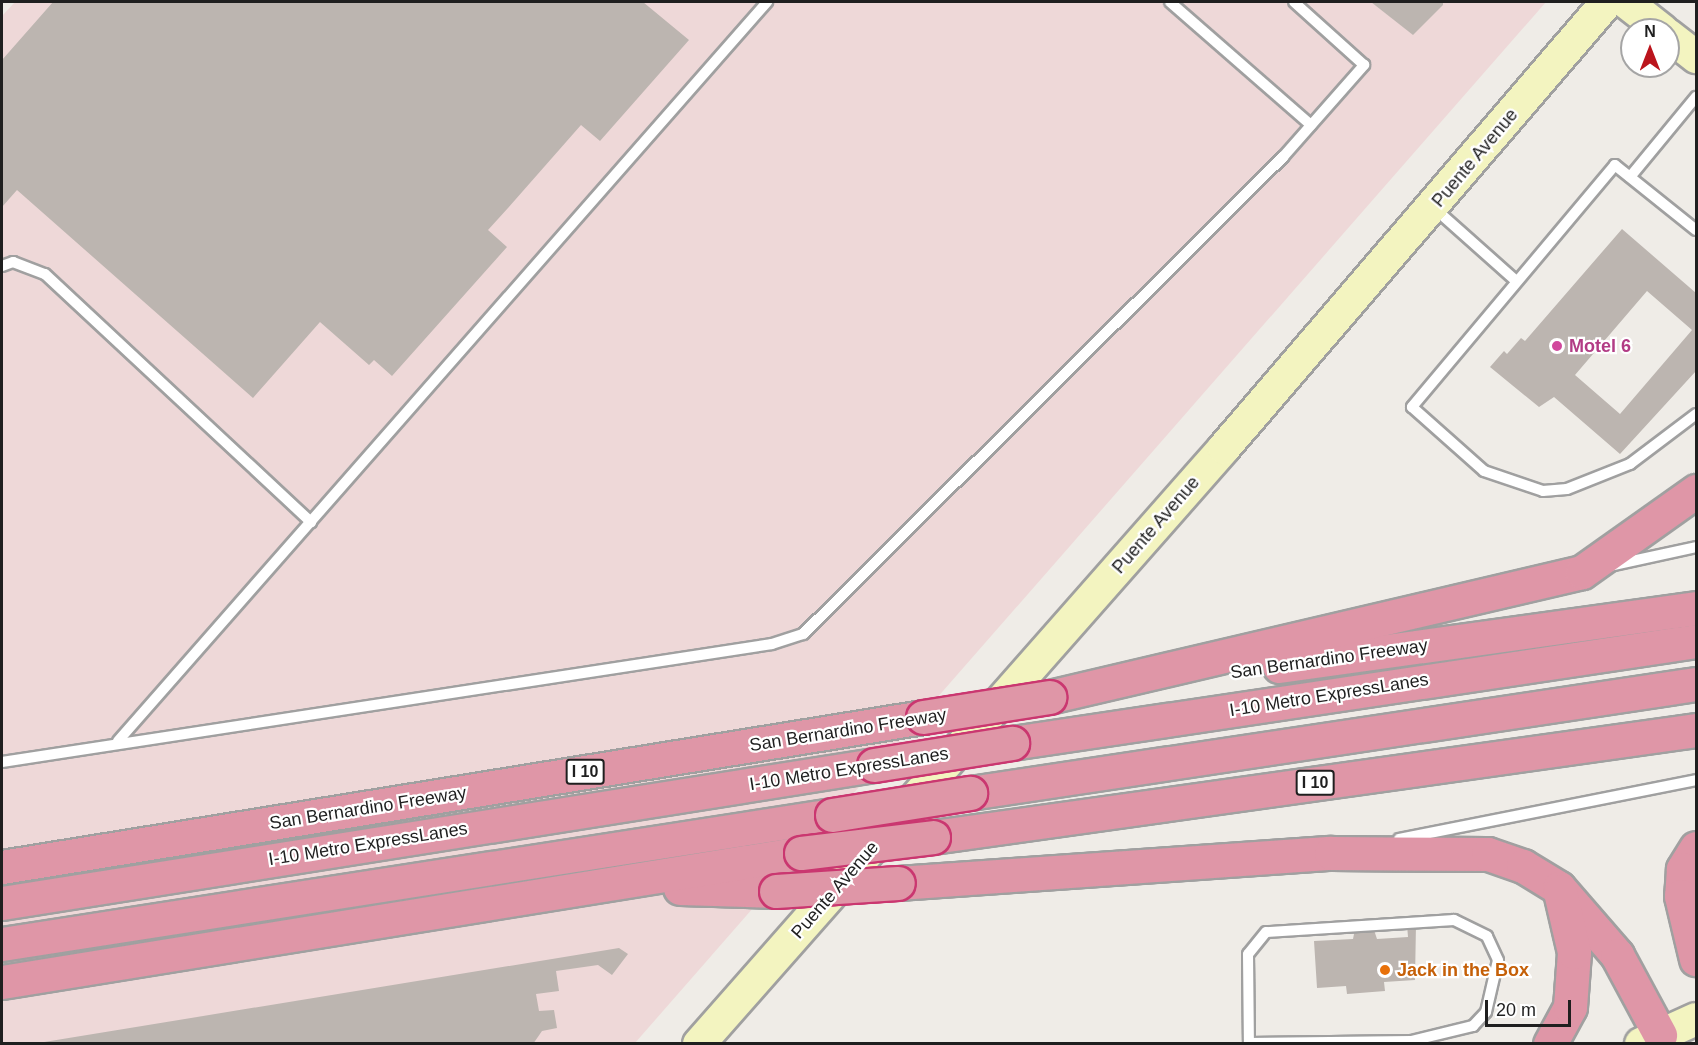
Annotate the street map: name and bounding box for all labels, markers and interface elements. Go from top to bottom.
north arrow [1620,18,1680,78]
text: N [1644,23,1656,40]
street label: Puente Avenue [1427,104,1523,212]
place label: Motel 6 [1569,335,1631,357]
marker: Motel 6 [1550,339,1564,353]
street label: Puente Avenue [1108,472,1204,578]
street label: San Bernardino Freeway [1229,634,1429,684]
street label: I-10 Metro ExpressLanes [1228,669,1430,721]
street label: San Bernardino Freeway [748,704,948,756]
street label: I-10 Metro ExpressLanes [748,743,950,795]
road number: I 10 [566,759,604,785]
road number: I 10 [1296,770,1334,796]
street label: San Bernardino Freeway [268,782,468,834]
street label: I-10 Metro ExpressLanes [267,818,469,870]
street label: Puente Avenue [787,837,883,943]
place label: Jack in the Box [1397,959,1529,981]
marker: Jack in the Box [1378,963,1392,977]
scale bar [1488,988,1574,1026]
text: 20 m [1496,1000,1536,1020]

